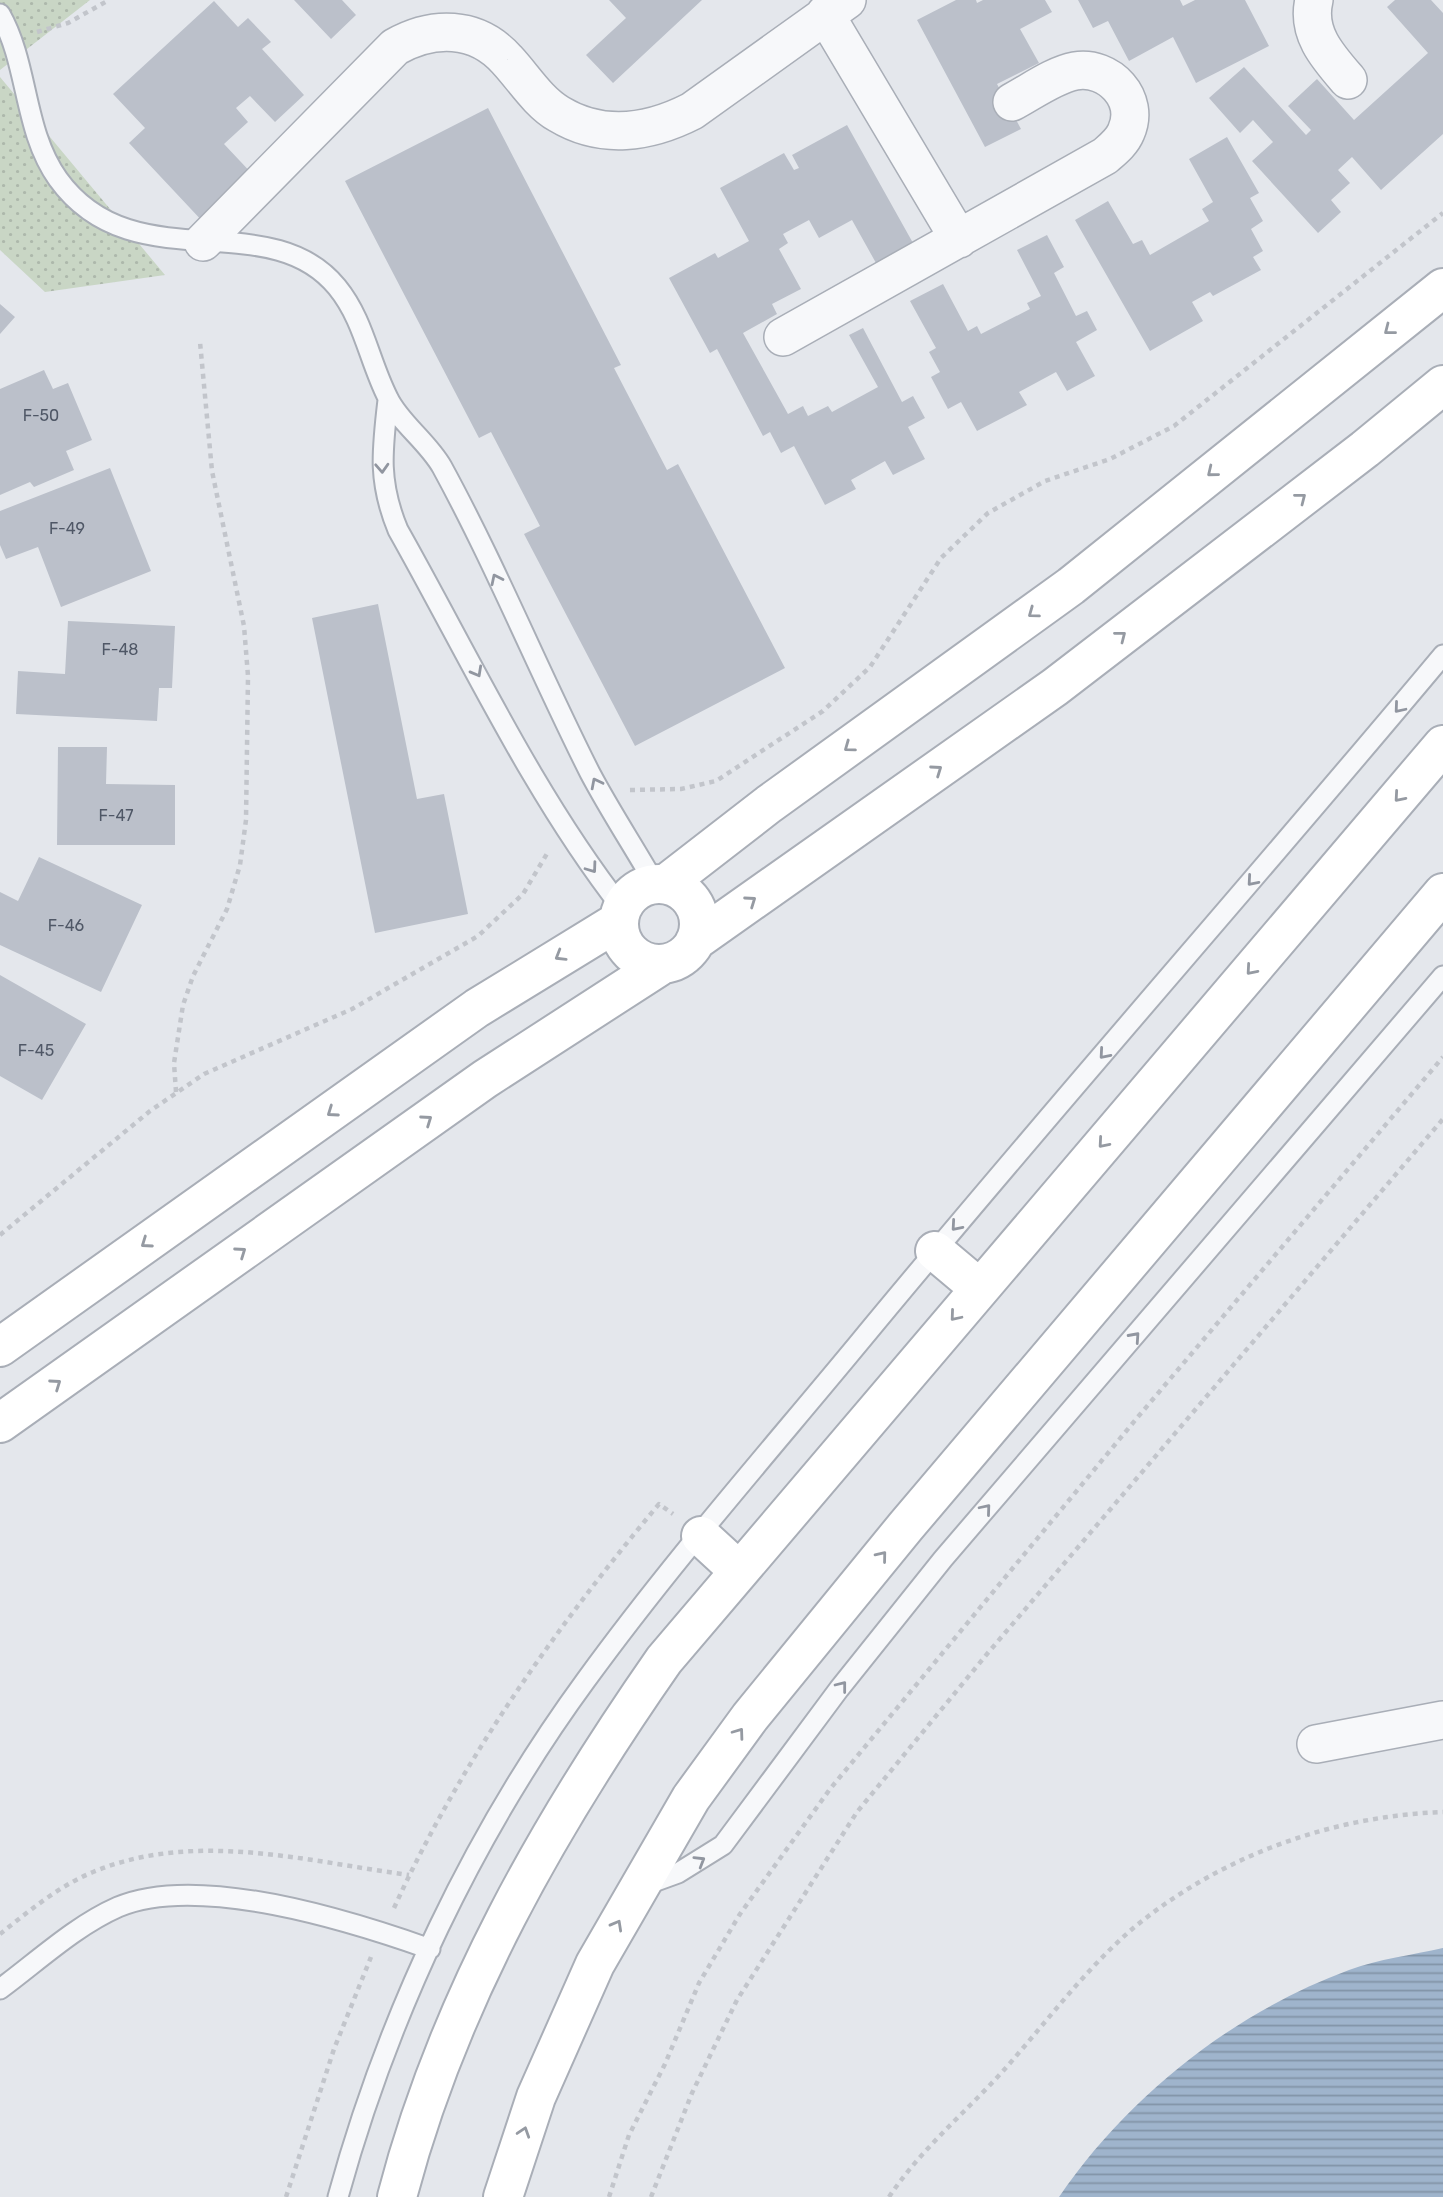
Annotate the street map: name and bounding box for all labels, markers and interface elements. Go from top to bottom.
one-way arrow [1385,321,1397,334]
house number: F-50 [23,406,59,425]
one-way arrow [374,463,389,474]
one-way arrow [1207,464,1220,476]
one-way arrow [1294,493,1306,506]
house number: F-49 [49,519,85,538]
one-way arrow [491,574,505,586]
one-way arrow [1028,605,1041,617]
one-way arrow [1113,632,1126,645]
house number: F-48 [101,640,139,659]
one-way arrow [469,665,483,678]
one-way arrow [1395,699,1407,712]
one-way arrow [844,738,857,751]
one-way arrow [929,766,942,778]
one-way arrow [590,778,604,791]
one-way arrow [1395,789,1407,802]
house number: F-47 [99,806,133,825]
one-way arrow [584,861,596,873]
one-way arrow [1248,872,1260,885]
one-way arrow [743,897,756,909]
house number: F-46 [48,916,85,935]
one-way arrow [555,947,568,960]
one-way arrow [1247,962,1259,975]
house number: F-45 [18,1041,54,1060]
one-way arrow [1100,1045,1112,1058]
one-way arrow [327,1104,340,1116]
one-way arrow [419,1116,432,1128]
one-way arrow [1099,1134,1111,1147]
one-way arrow [952,1218,964,1231]
one-way arrow [141,1235,154,1247]
one-way arrow [233,1248,246,1260]
one-way arrow [951,1307,963,1320]
one-way arrow [1127,1332,1139,1345]
one-way arrow [48,1379,61,1392]
one-way arrow [977,1504,990,1516]
one-way arrow [873,1551,886,1563]
one-way arrow [834,1681,847,1693]
one-way arrow [731,1728,743,1741]
one-way arrow [692,1856,705,1869]
one-way arrow [609,1919,622,1932]
one-way arrow [516,2126,530,2139]

